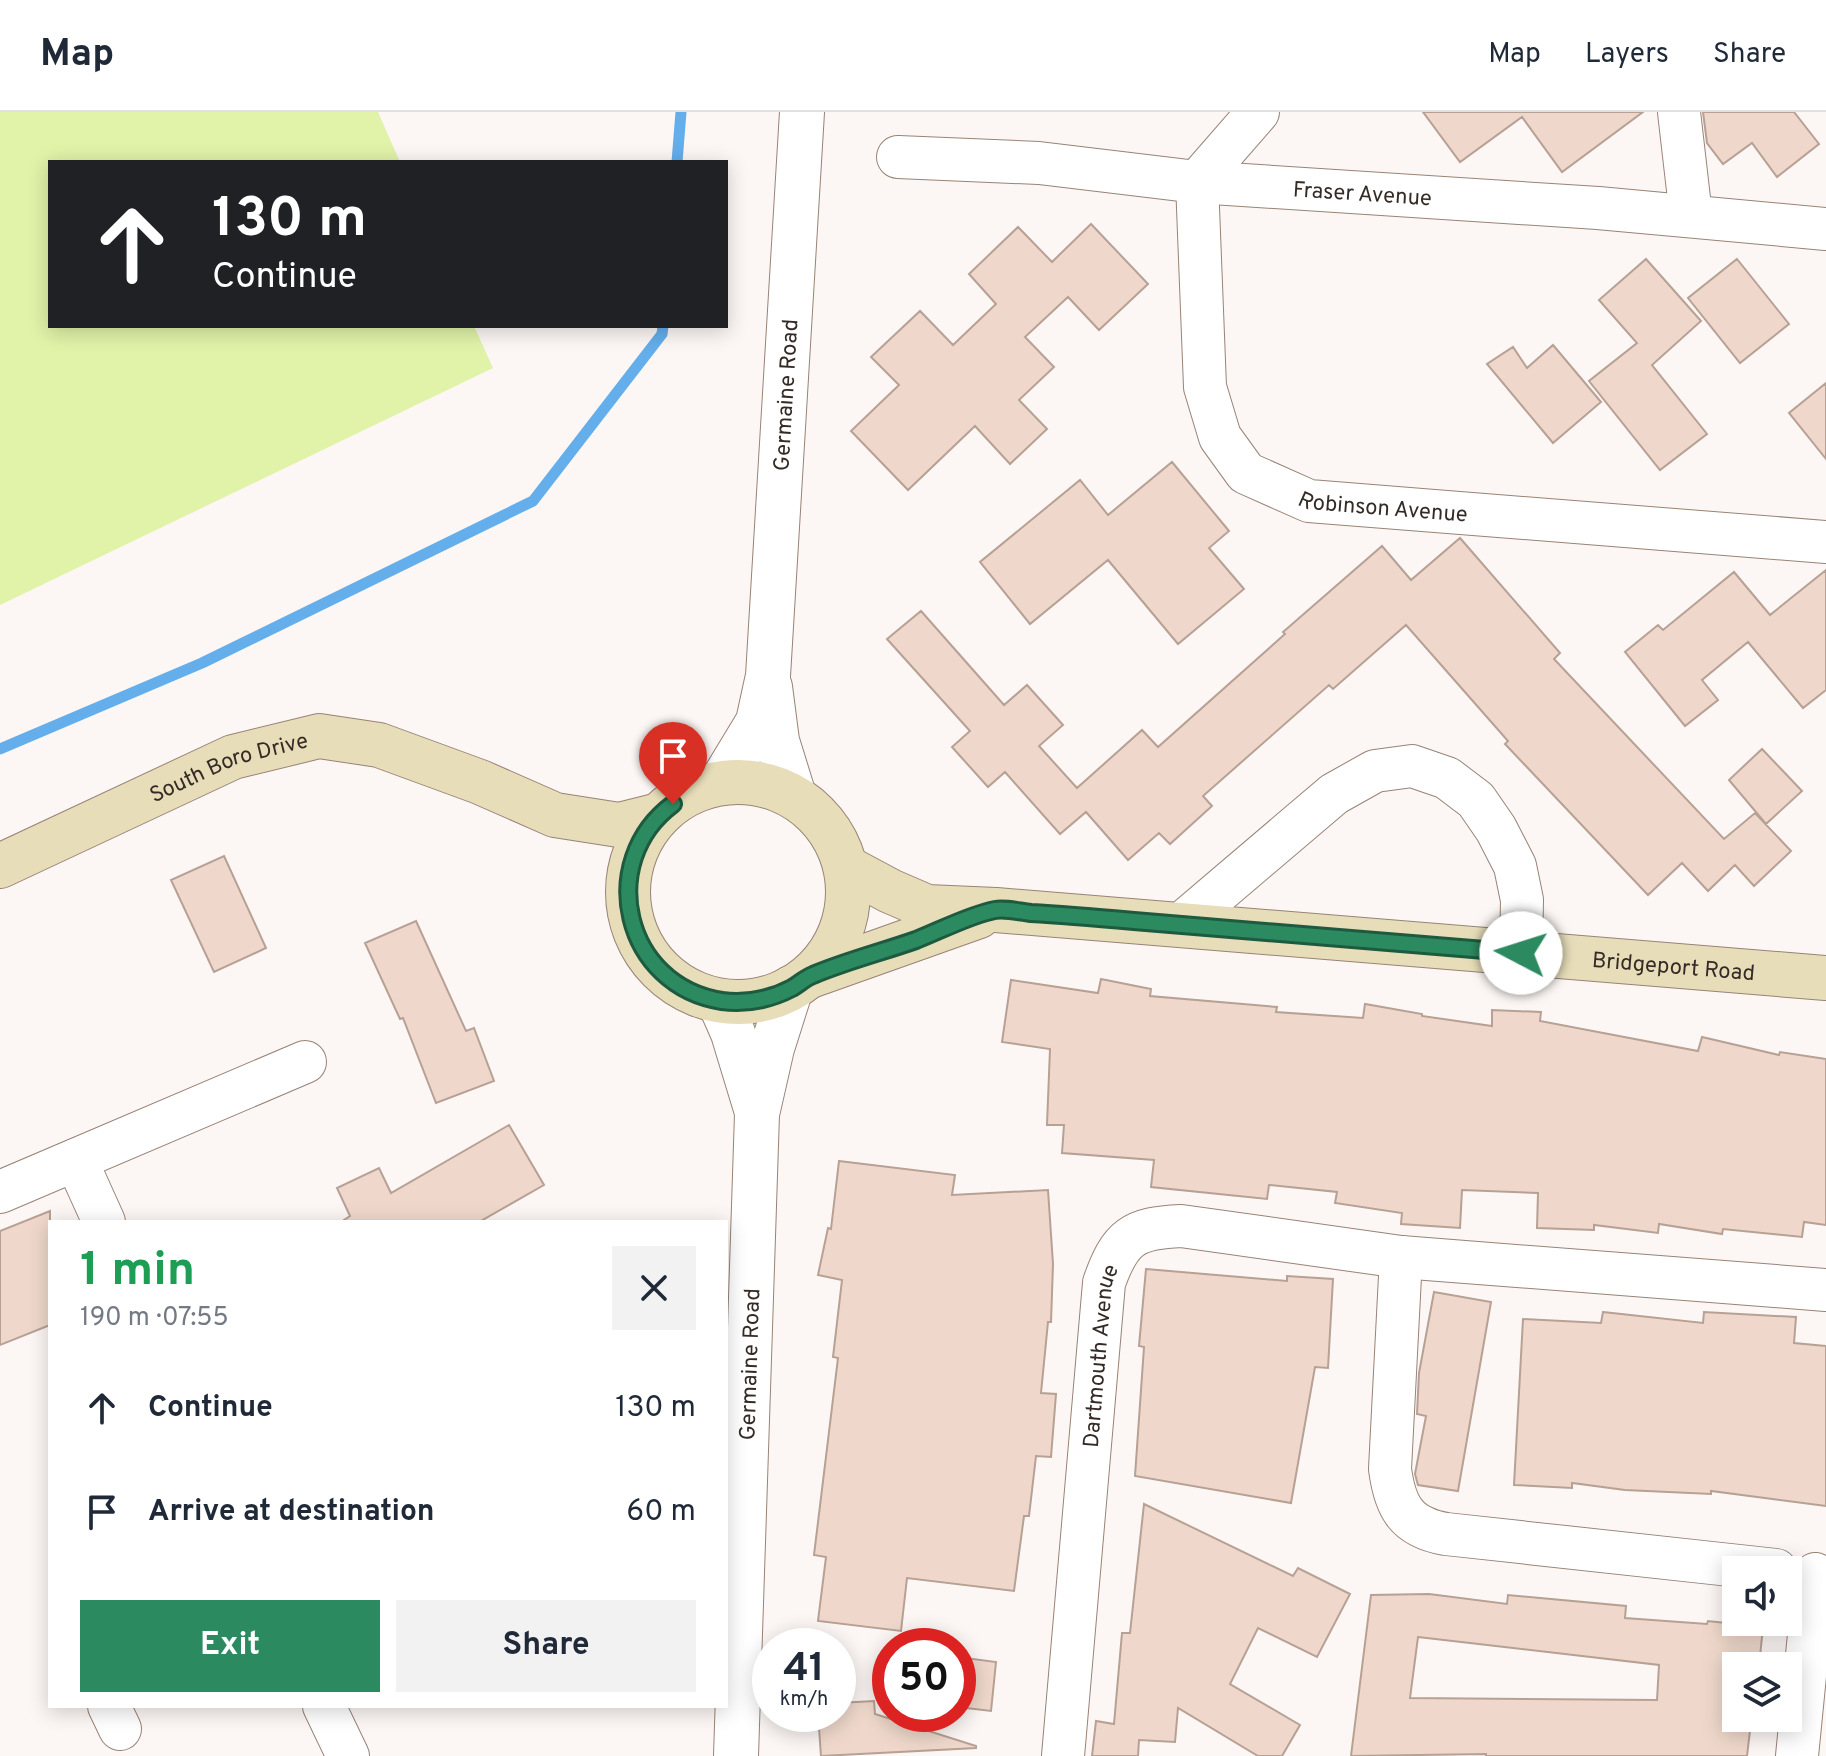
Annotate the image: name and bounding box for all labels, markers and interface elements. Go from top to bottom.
text: Map [40,31,114,80]
text: Map [1488,37,1541,73]
text: Layers [1585,37,1669,73]
text: Share [1713,37,1786,73]
street label: Fraser Avenue [1292,177,1432,213]
text: 130 m [212,186,367,256]
icon: ahead [80,192,184,296]
text: Continue [212,255,357,301]
street label: Germaine Road [769,318,805,472]
street label: Robinson Avenue [1293,487,1468,530]
pin [639,722,707,804]
street label: South Boro Drive [146,728,311,810]
icon: arrive [651,734,695,778]
position arrow [1479,911,1563,995]
street label: Bridgeport Road [1591,948,1756,988]
text: 1 min [80,1242,195,1302]
button: close [612,1246,696,1330]
street label: Dartmouth Avenue [1079,1261,1126,1449]
street label: Germaine Road [735,1288,767,1441]
text: 190 m · 07:55 [80,1302,229,1335]
icon: ahead [80,1386,124,1430]
text: Continue [148,1390,273,1427]
text: 130 m [615,1390,696,1427]
icon: arrive [80,1490,124,1534]
text: Arrive at destination [148,1494,434,1531]
text: 60 m [626,1494,696,1531]
map controls [1722,1556,1802,1732]
button: sound [1722,1556,1802,1636]
button: Exit [80,1600,380,1692]
button: Share [396,1600,696,1692]
speed limit sign: 50 [872,1628,976,1732]
text: 41 [783,1645,825,1695]
button: layers [1722,1652,1802,1732]
text: km/h [780,1687,828,1713]

